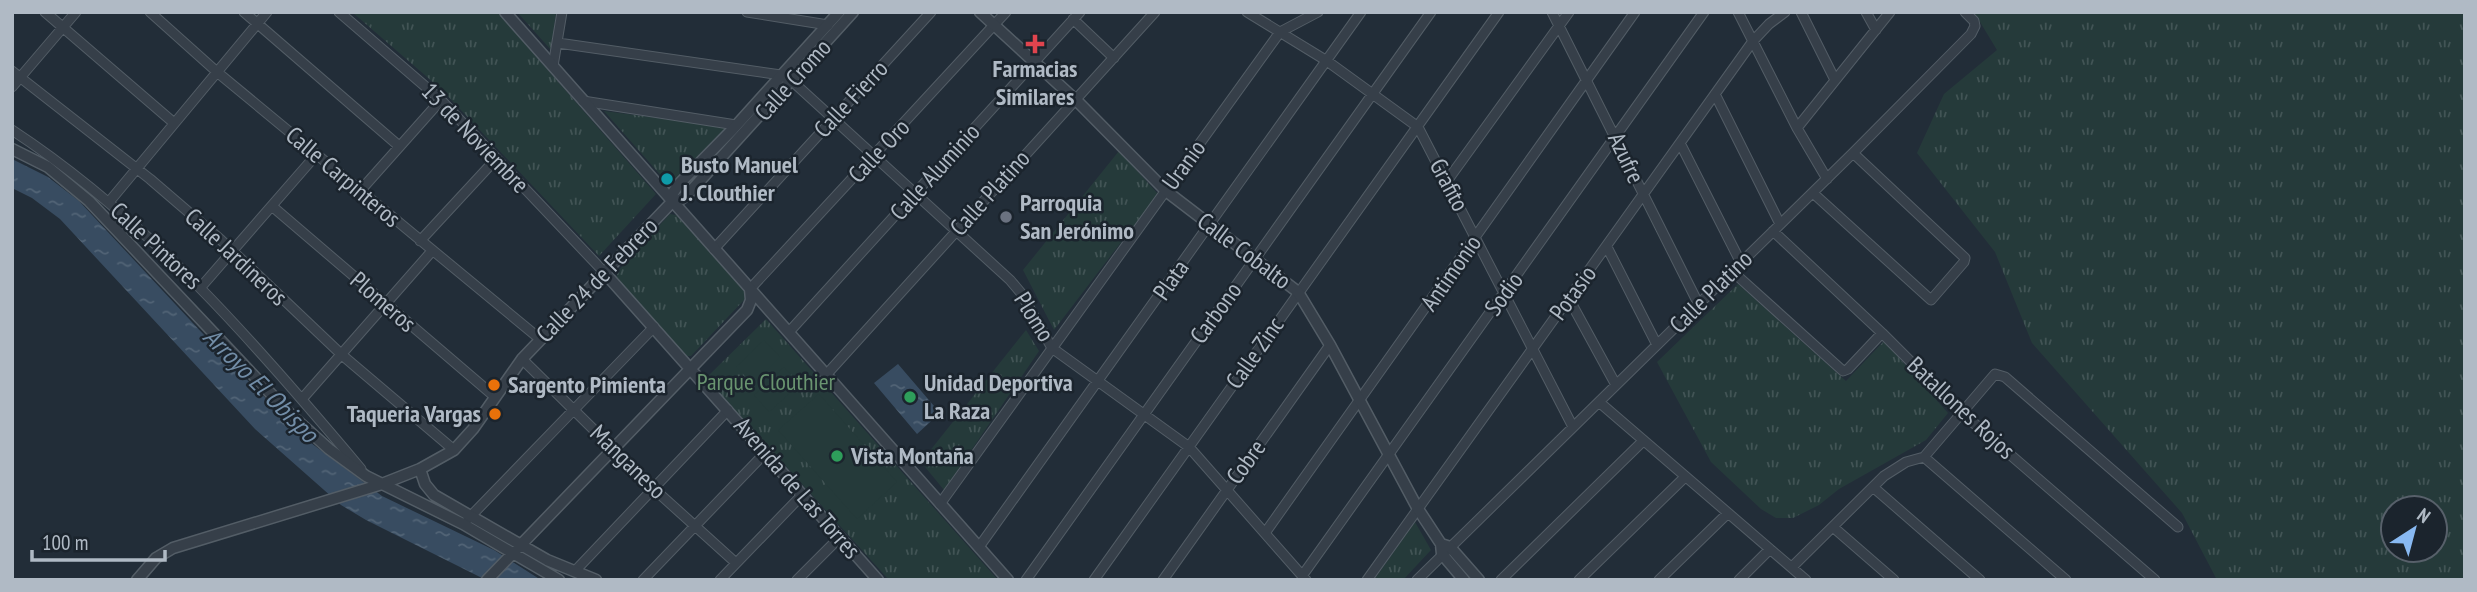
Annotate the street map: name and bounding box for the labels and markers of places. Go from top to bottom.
marker: Farmacias Similares [1027,36,1043,52]
place label: Farmacias Similares [993,53,1077,112]
place label: Busto Manuel J. Clouthier [680,149,798,208]
marker: Busto Manuel J. Clouthier [659,171,675,187]
place label: Parroquia San Jerónimo [1020,187,1134,246]
marker: Parroquia San Jerónimo [998,209,1014,225]
place label: Unidad Deportiva La Raza [924,367,1073,426]
place label: Sargento Pimienta [508,369,666,400]
marker: Sargento Pimienta [486,377,502,393]
marker: Unidad Deportiva La Raza [902,389,918,405]
place label: Taqueria Vargas [347,398,481,429]
marker: Taqueria Vargas [487,406,503,422]
place label: Vista Montaña [850,440,974,471]
marker: Vista Montaña [829,448,845,464]

